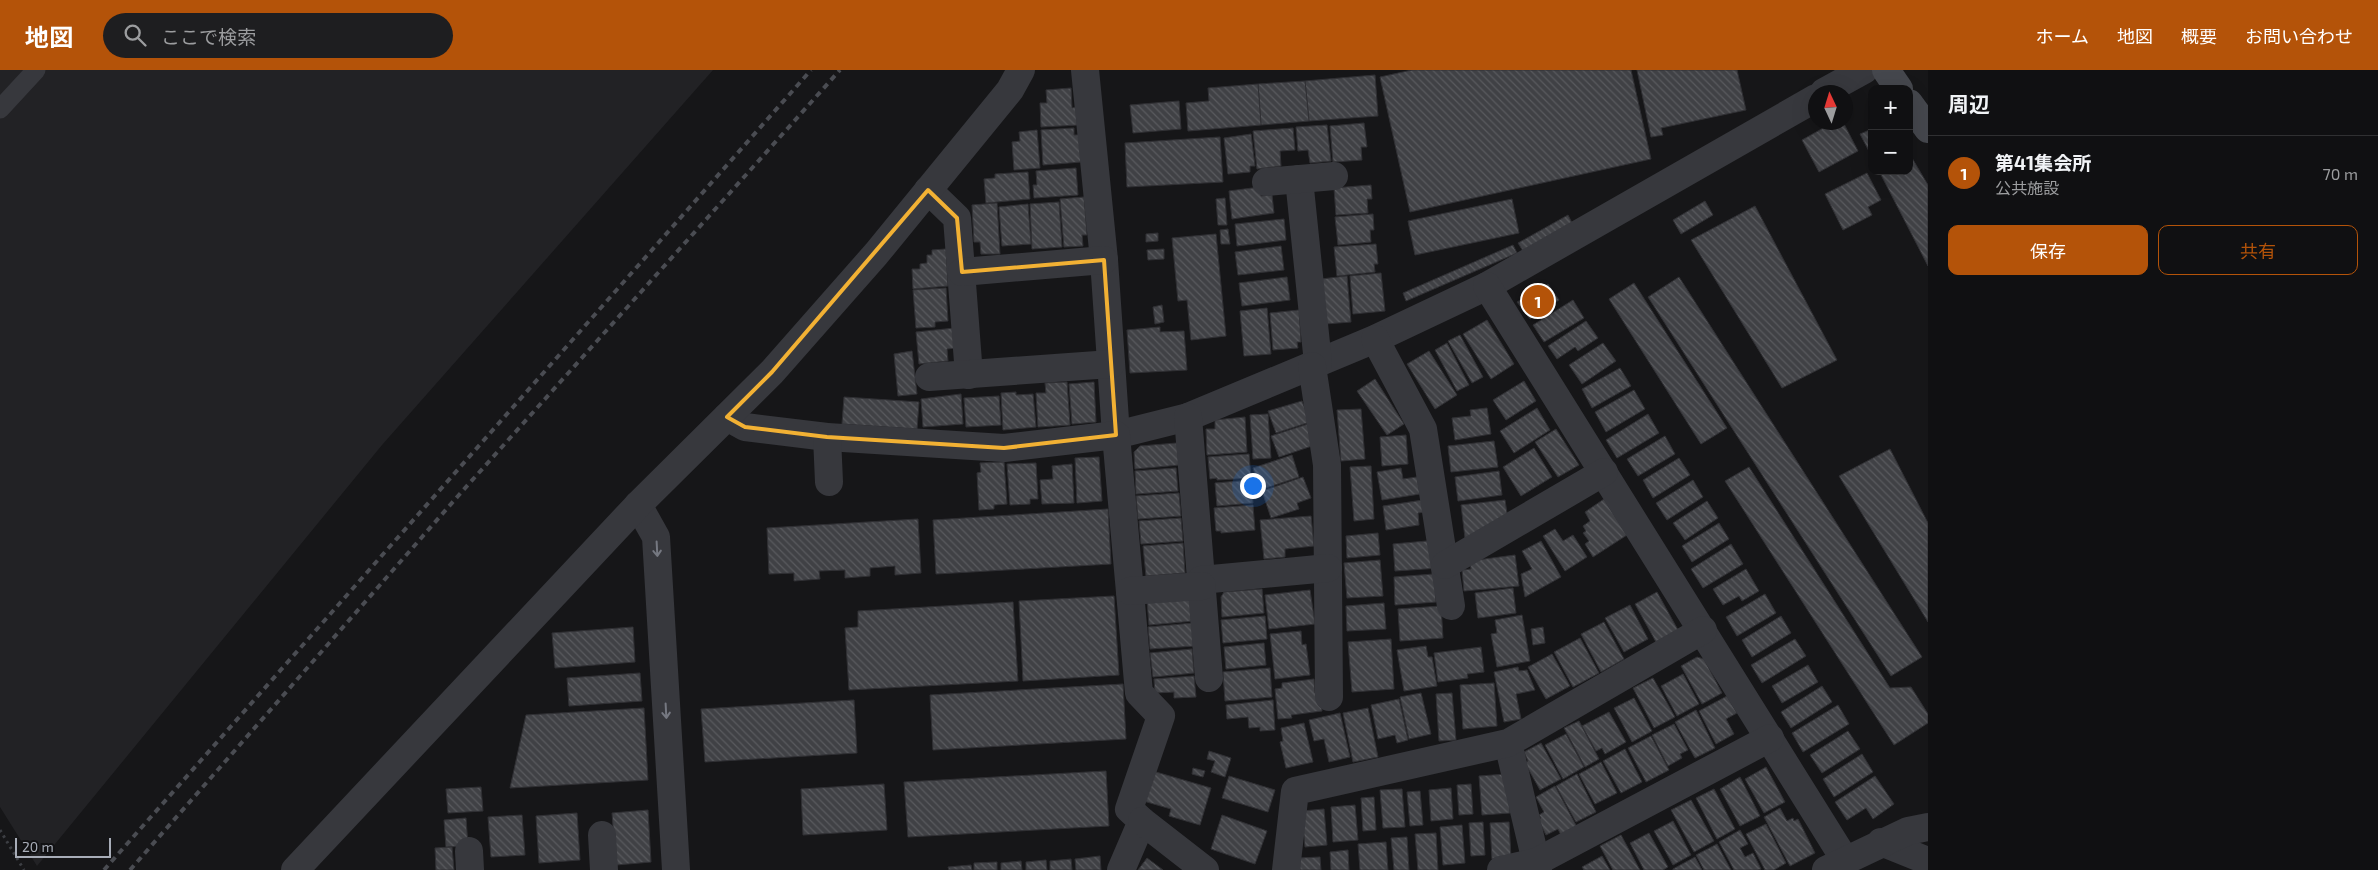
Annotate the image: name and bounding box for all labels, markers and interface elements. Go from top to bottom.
search box [103,13,453,58]
icon: search [121,21,149,49]
text: 地図 [25,22,73,51]
text: ここで検索 [161,25,256,48]
text: ホーム [2036,25,2089,47]
text: 地図 [2117,25,2153,47]
text: 概要 [2181,25,2217,47]
text: お問い合わせ [2245,25,2353,47]
north arrow [1808,85,1853,130]
map controls [1868,85,1913,175]
button: + [1868,85,1913,130]
text: 周辺 [1948,91,1990,116]
button: − [1868,130,1913,175]
text: 第41集会所 [1995,151,2091,174]
text: 1 [1961,164,1967,183]
text: 70 m [2323,164,2358,183]
text: 公共施設 [1995,178,2059,197]
button: 保存 [1948,225,2148,275]
button: 共有 [2158,225,2358,275]
pin: 1 [1522,282,1554,320]
your location [1240,473,1266,499]
one-way arrow [652,541,661,557]
one-way arrow [662,703,671,719]
scale bar [15,835,111,858]
text: 20 m [22,838,54,855]

